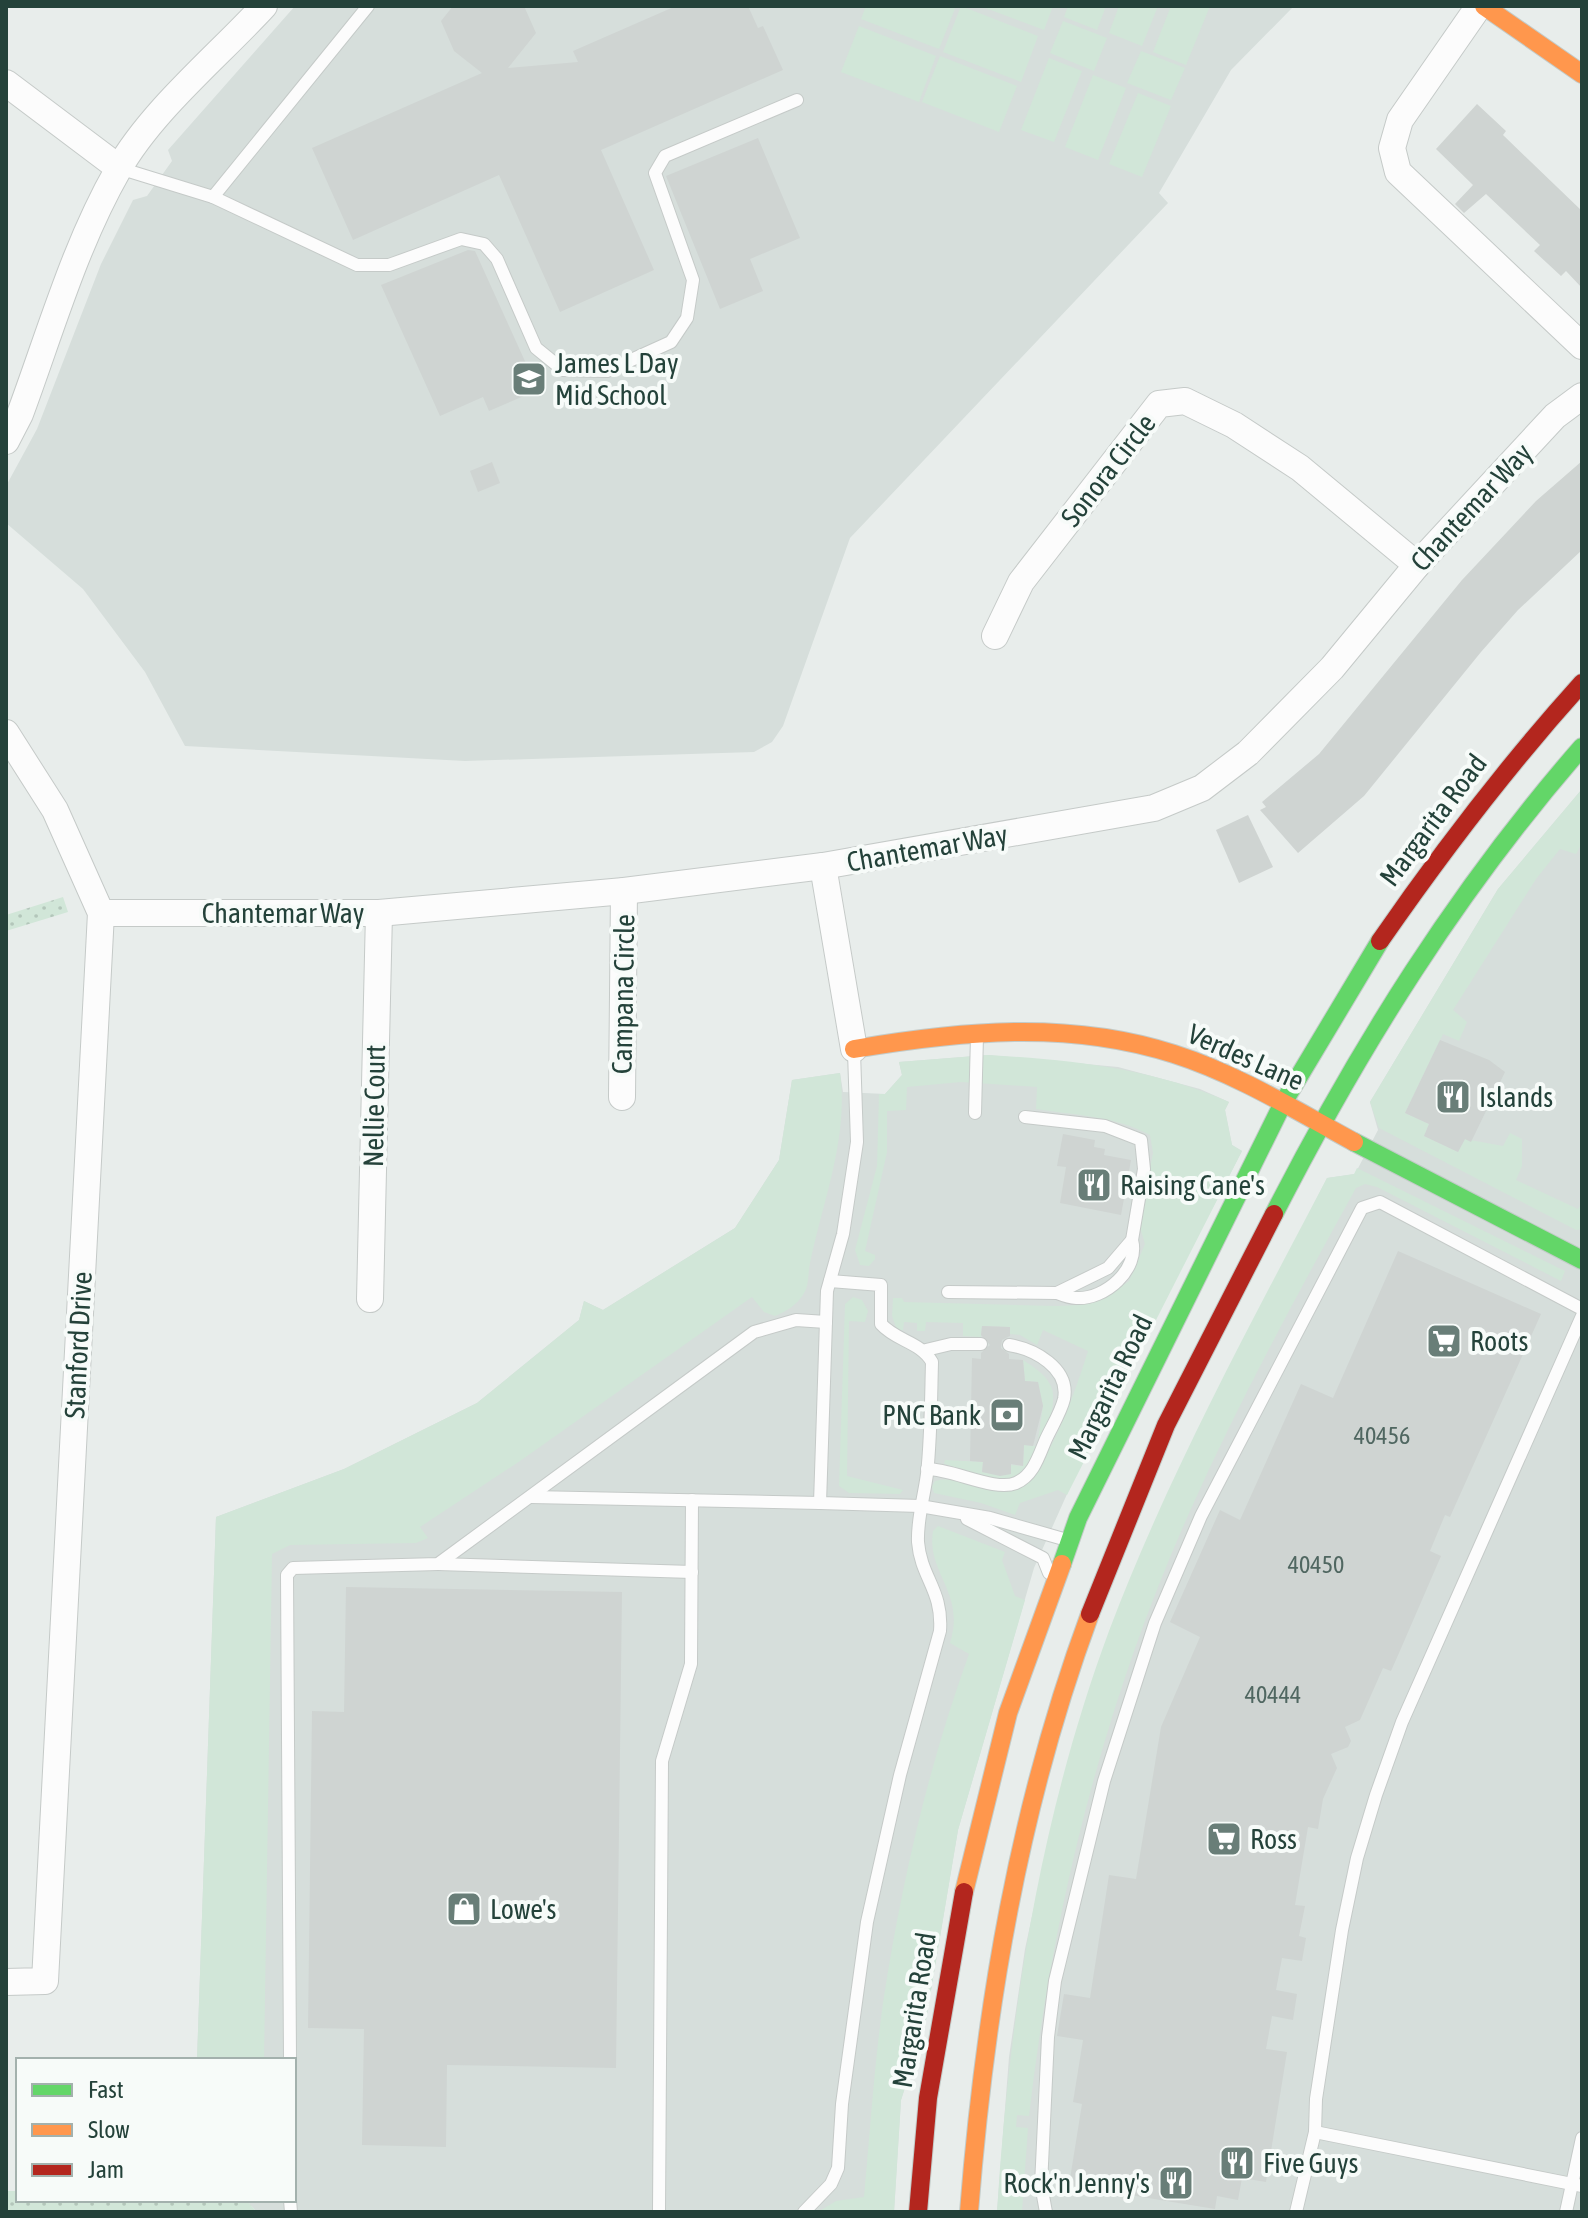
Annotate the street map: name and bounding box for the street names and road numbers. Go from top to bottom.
street label: Sonora Circle [1054,407,1162,533]
street label: Chantemar Way [1404,437,1538,577]
street label: Margarita Road [1373,748,1493,892]
street label: Chantemar Way [844,818,1010,878]
street label: Chantemar Way [202,897,364,929]
street label: Campana Circle [606,914,640,1074]
street label: Verdes Lane [1183,1017,1309,1097]
street label: Nellie Court [357,1045,391,1167]
street label: Stanford Drive [58,1271,98,1419]
street label: Margarita Road [1061,1310,1159,1464]
street label: Margarita Road [886,1930,942,2090]

